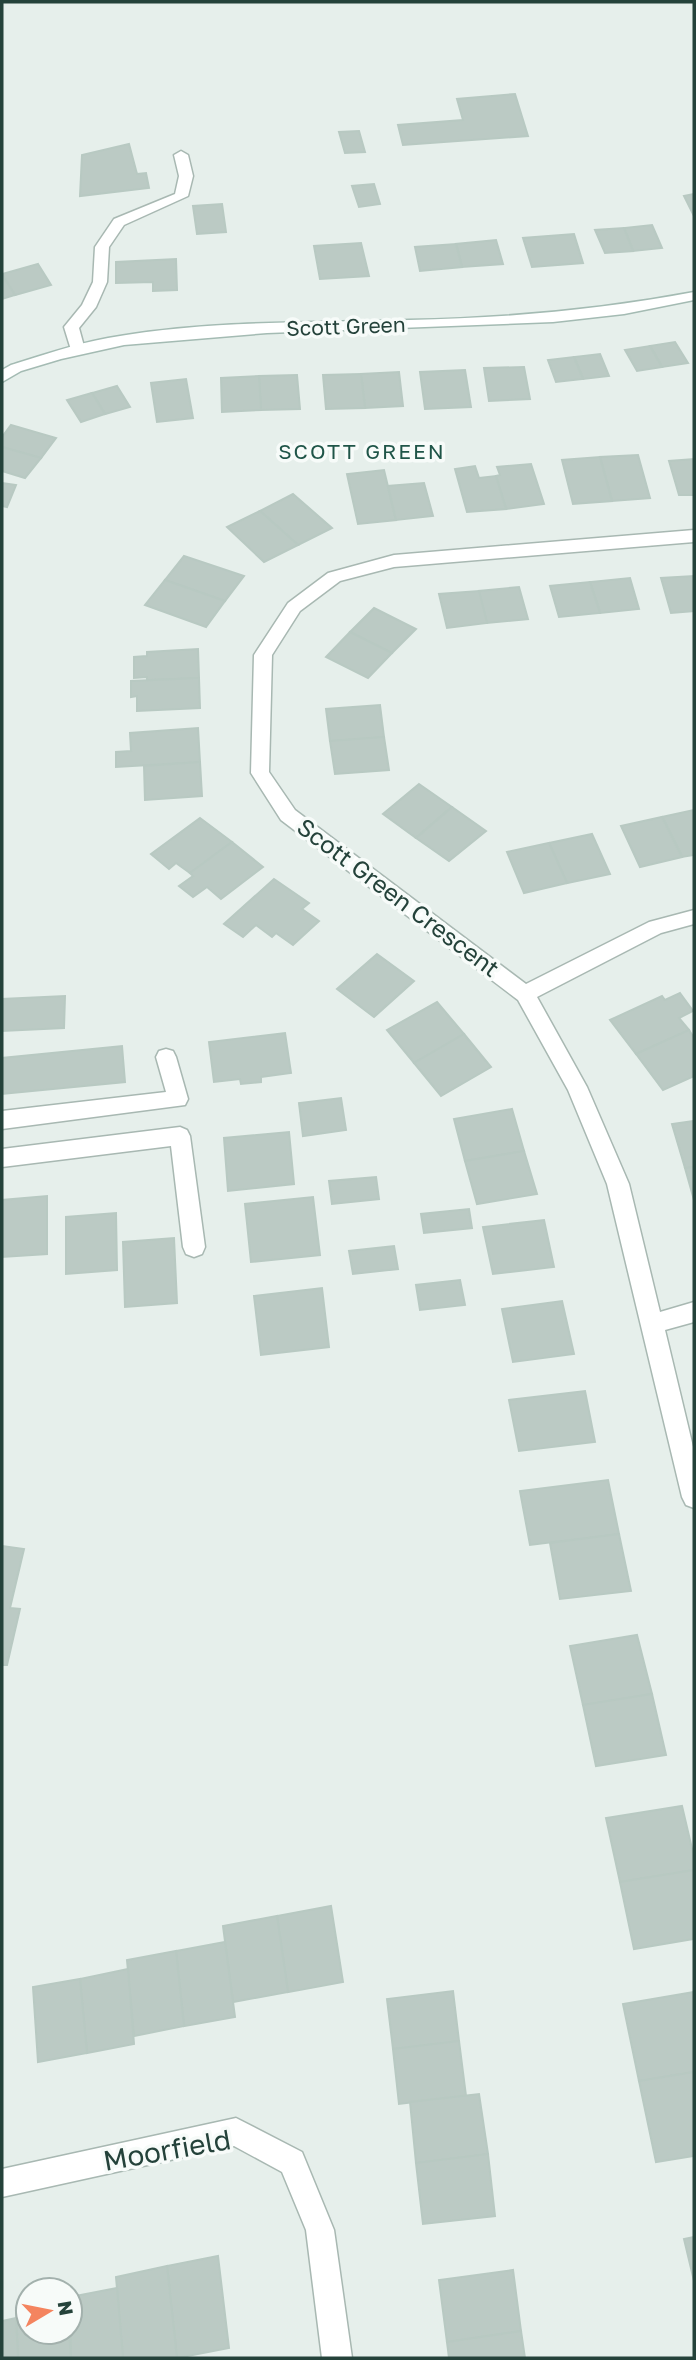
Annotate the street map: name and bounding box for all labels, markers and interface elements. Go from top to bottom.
street label: Scott Green [286,311,406,341]
district label: SCOTT GREEN [278,438,446,464]
street label: Scott Green Crescent [292,811,506,982]
street label: Moorfield [101,2122,233,2177]
north arrow [14,2276,84,2346]
text: N [54,2299,79,2317]

